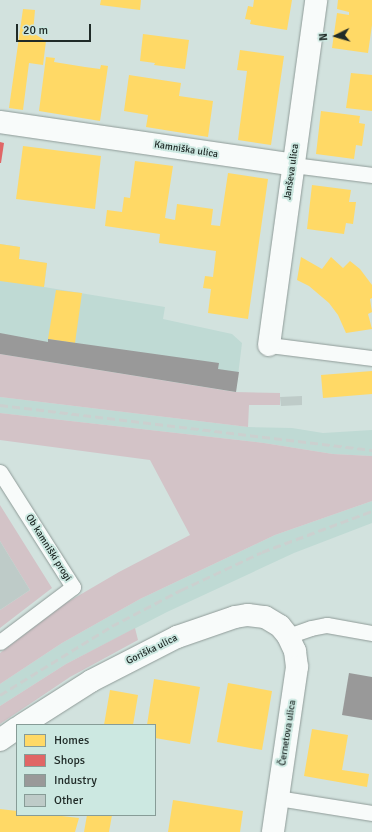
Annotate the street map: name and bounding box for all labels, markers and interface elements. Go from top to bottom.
scale bar [18,16,93,42]
north arrow [316,16,356,56]
text: 20 m [23,23,48,38]
text: N [317,33,330,41]
street label: Kamniška ulica [153,139,219,161]
street label: Janševa ulica [282,143,302,201]
street label: Ob kamniški progi [23,512,73,584]
street label: Goriška ulica [124,632,180,668]
street label: Černetova ulica [277,699,299,767]
legend [16,724,156,816]
text: Homes [54,733,89,748]
text: Shops [54,753,85,768]
text: Industry [54,773,97,788]
text: Other [54,793,83,808]

